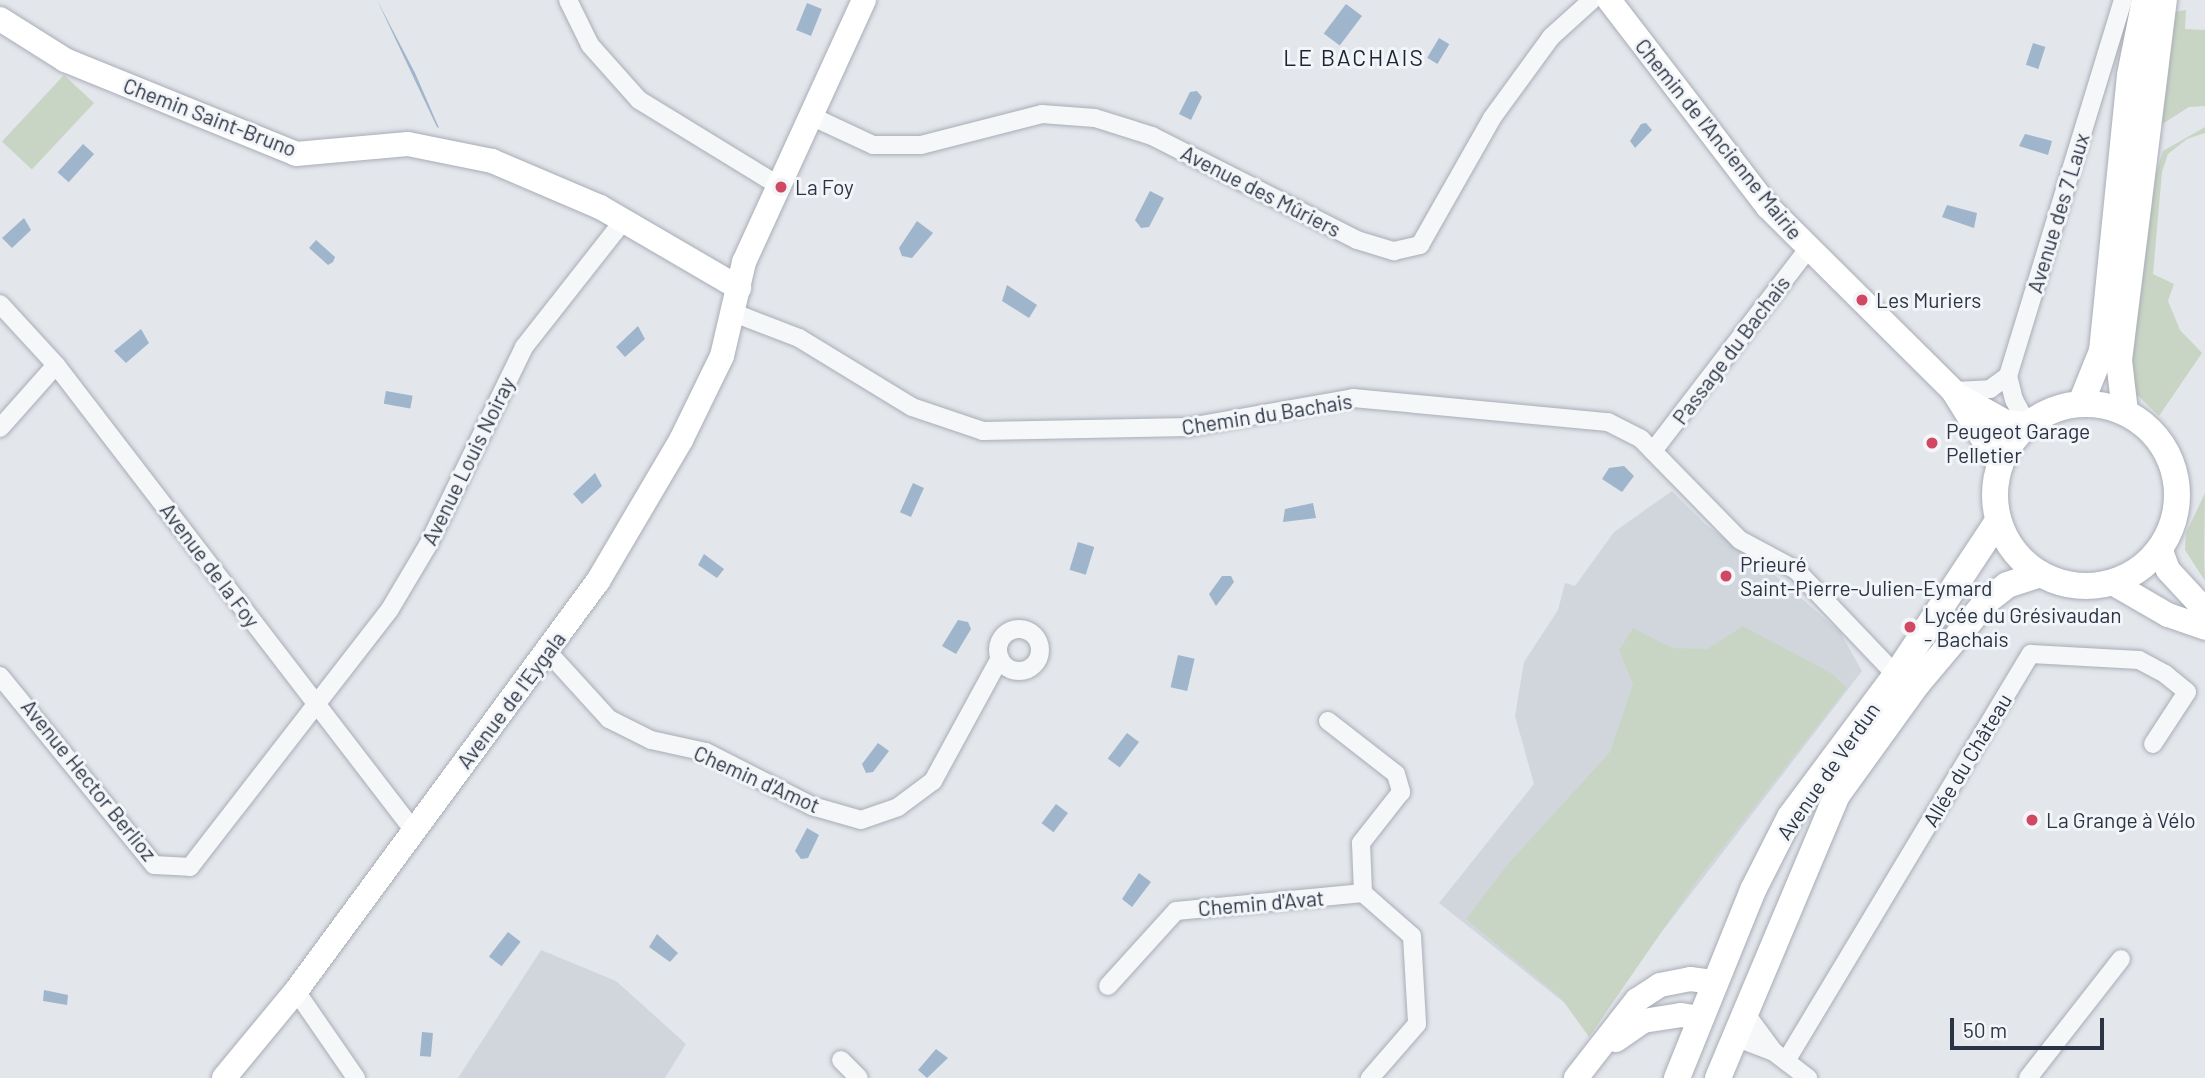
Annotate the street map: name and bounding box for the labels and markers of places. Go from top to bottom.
place label: La Foy [795,174,854,200]
marker: La Foy [773,179,789,195]
place label: Les Muriers [1876,287,1981,313]
marker: Les Muriers [1854,292,1870,308]
place label: Peugeot Garage Pelletier [1946,418,2090,468]
marker: Peugeot Garage Pelletier [1924,435,1940,451]
place label: Prieuré Saint-Pierre-Julien-Eymard [1740,551,1993,601]
marker: Prieuré Saint-Pierre-Julien-Eymard [1718,568,1734,584]
place label: Lycée du Grésivaudan - Bachais [1924,602,2121,652]
marker: Lycée du Grésivaudan - Bachais [1902,619,1918,635]
place label: La Grange à Vélo [2046,807,2196,833]
marker: La Grange à Vélo [2024,812,2040,828]

